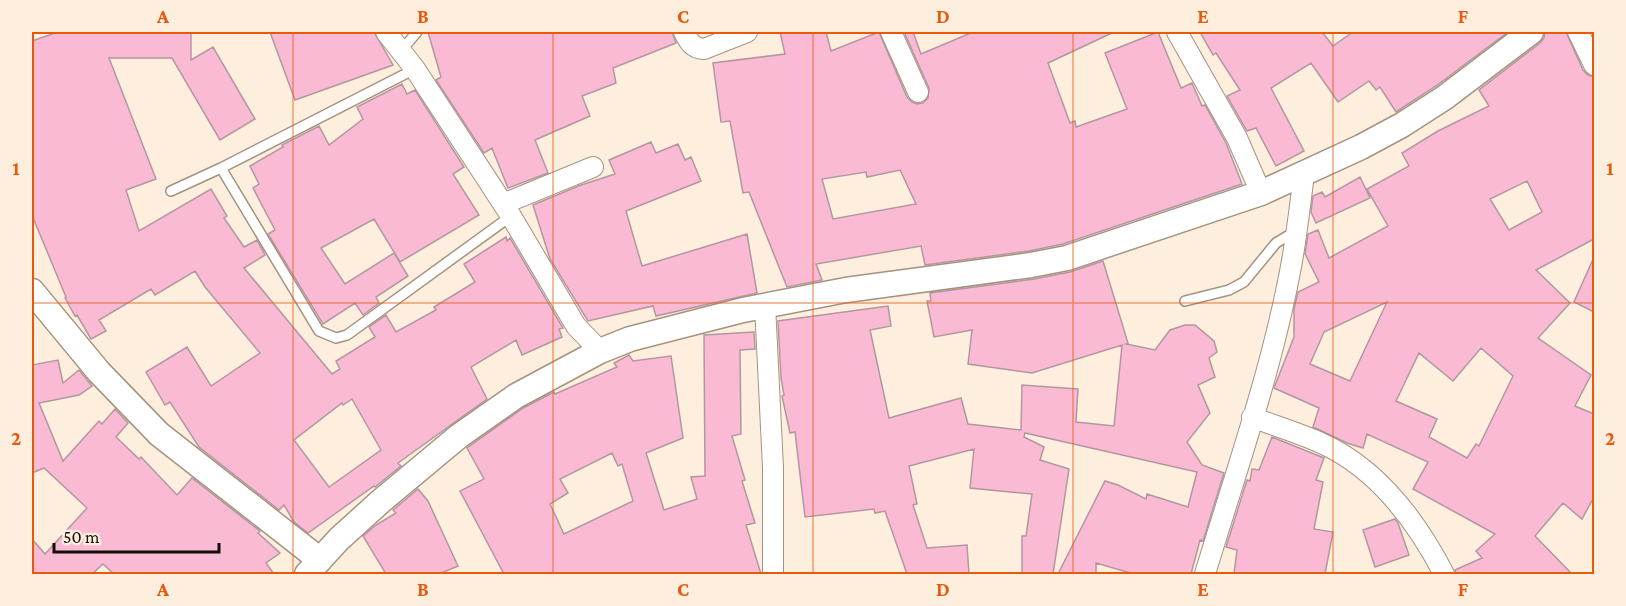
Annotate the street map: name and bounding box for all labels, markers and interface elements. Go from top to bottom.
text: A [156,5,170,27]
text: B [417,5,429,27]
text: C [677,5,689,27]
text: D [936,5,950,27]
text: E [1197,5,1209,27]
text: F [1458,5,1469,27]
text: 1 [12,157,20,179]
text: 1 [1606,157,1614,179]
text: 2 [11,427,21,449]
text: 2 [1605,427,1615,449]
scale bar [54,516,219,554]
text: 50 m [63,527,100,547]
text: A [156,578,170,600]
text: B [417,578,429,600]
text: C [677,578,689,600]
text: D [936,578,950,600]
text: E [1197,578,1209,600]
text: F [1458,578,1469,600]

